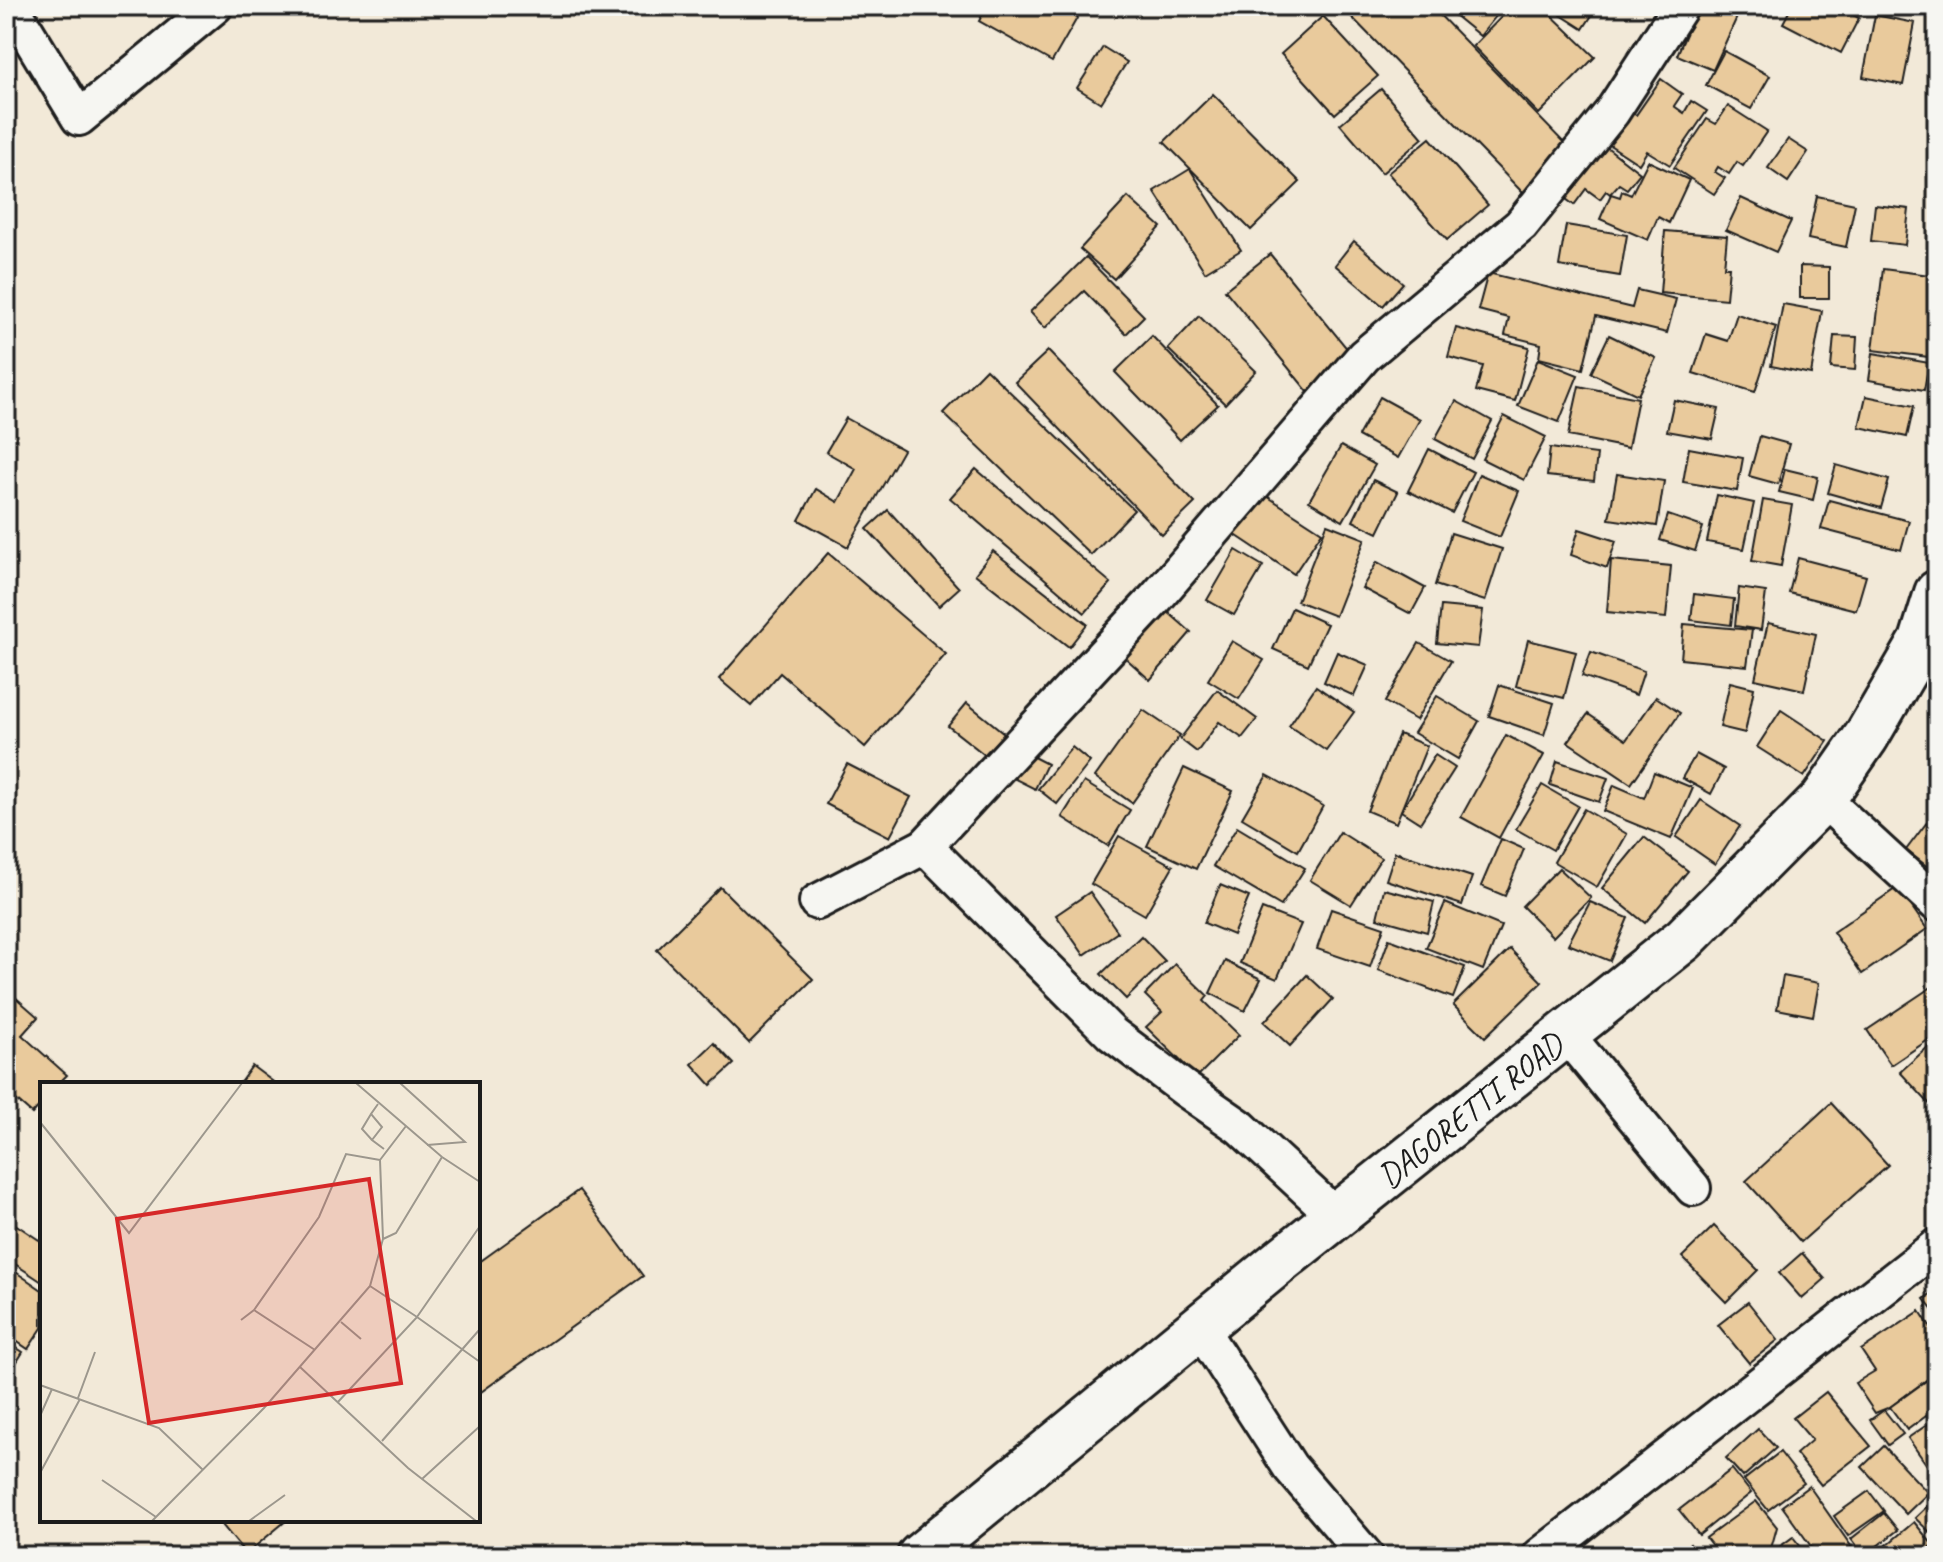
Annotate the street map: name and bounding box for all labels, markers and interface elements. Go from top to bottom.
street label: DAGORETTI ROAD [1369,1021,1574,1197]
inset map [40,1082,480,1522]

